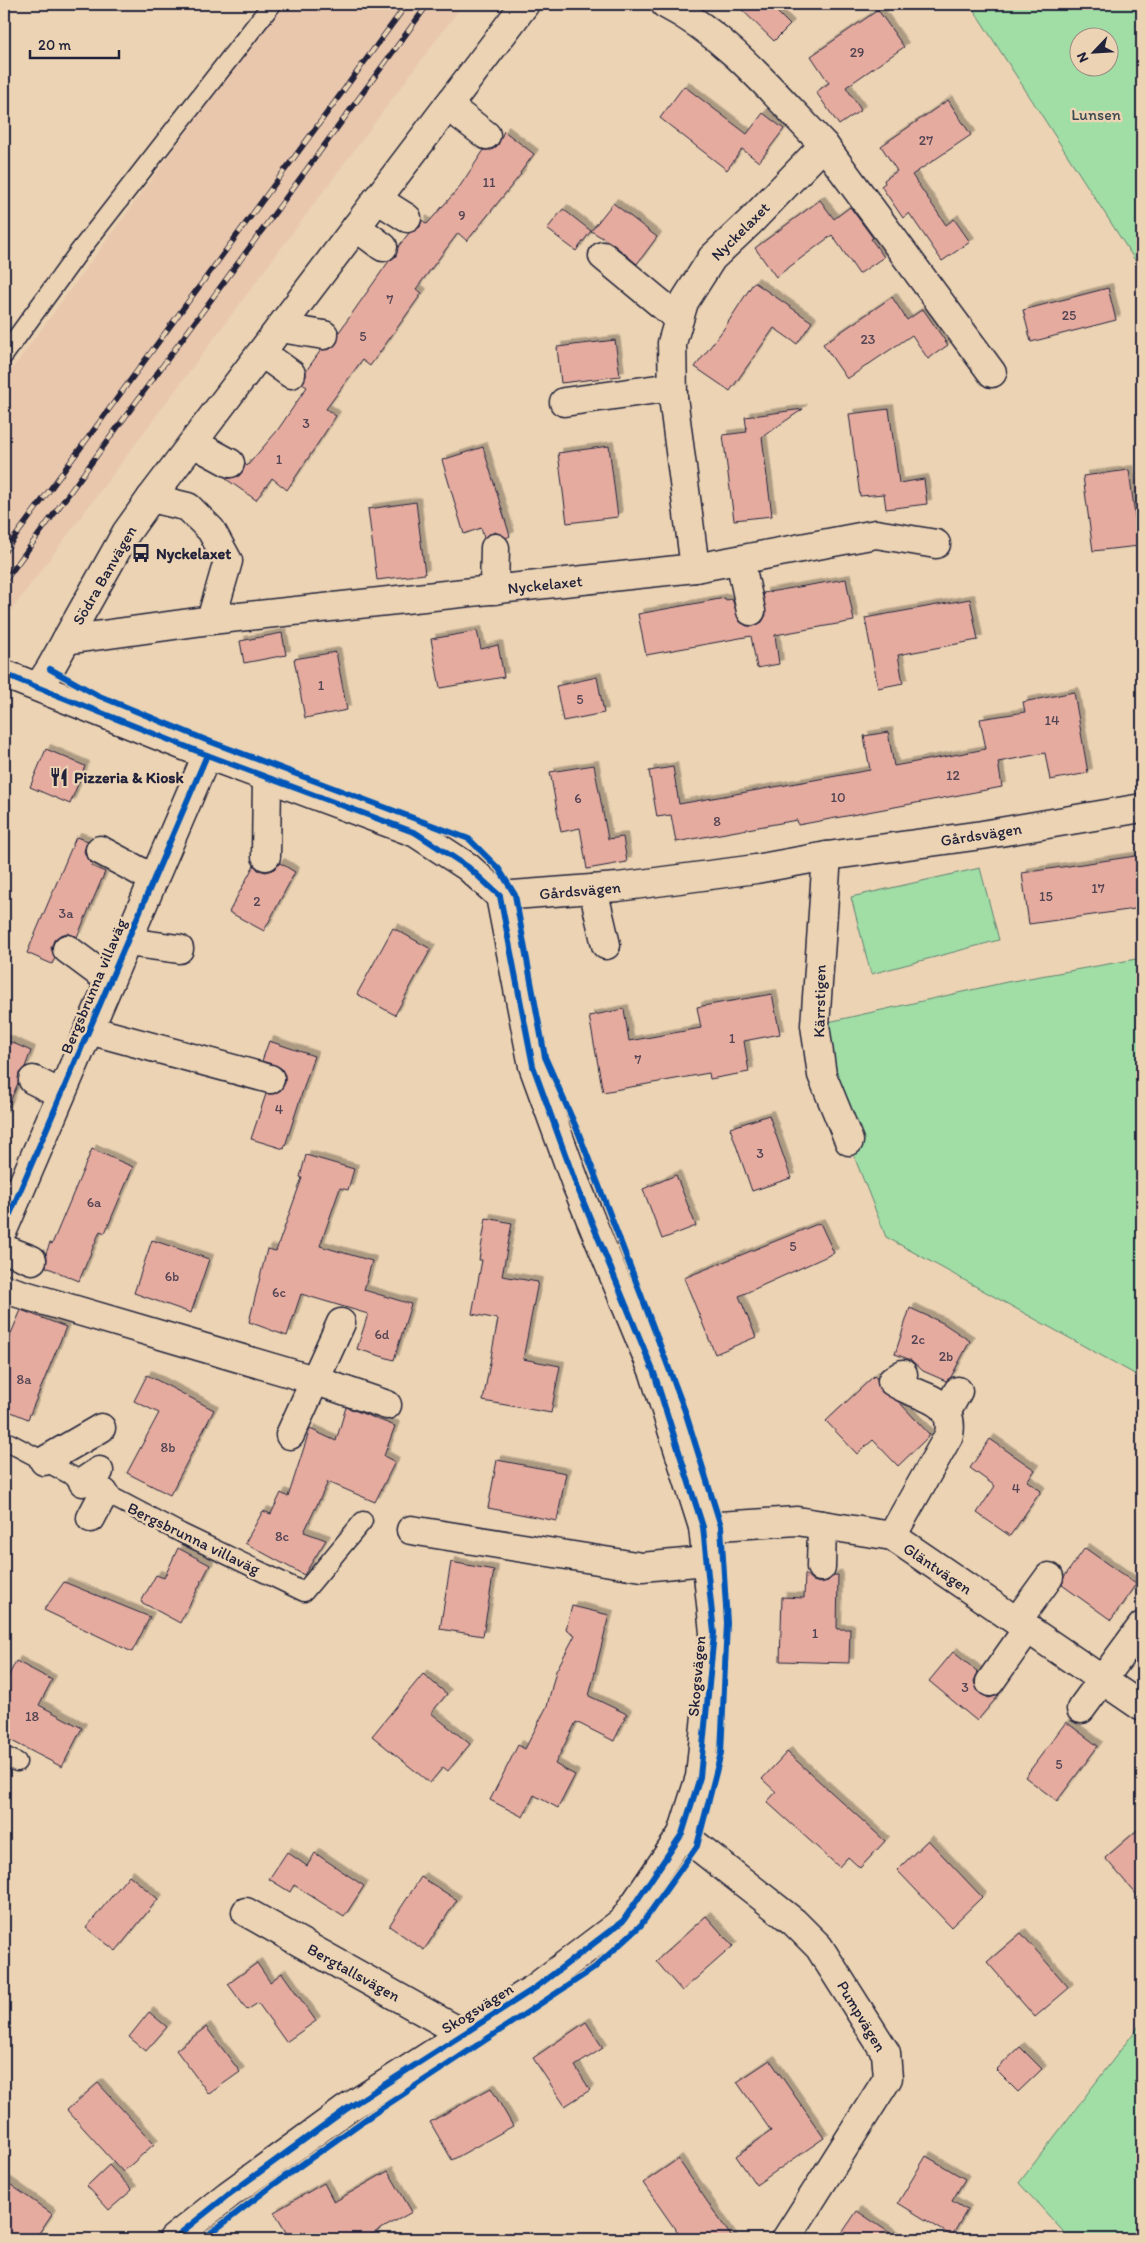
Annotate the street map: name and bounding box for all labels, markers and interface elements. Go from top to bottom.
scale bar [30,28,119,60]
north arrow [1068,28,1118,78]
text: 20 m [38,36,72,54]
house number: 29 [850,44,864,61]
text: N [1073,49,1092,65]
park label: Lunsen [1071,105,1121,124]
house number: 27 [919,132,933,149]
house number: 11 [483,174,496,191]
street label: Nyckelaxet [707,198,774,265]
house number: 9 [458,207,466,224]
house number: 7 [387,291,394,308]
house number: 25 [1062,307,1076,324]
house number: 5 [359,328,367,345]
house number: 23 [861,331,876,348]
house number: 3 [302,415,310,432]
house number: 1 [276,451,283,468]
street label: Södra Banvägen [68,522,141,628]
bus stop icon: Nyckelaxet [130,542,152,564]
place label: Nyckelaxet [156,544,231,564]
street label: Nyckelaxet [507,571,583,598]
house number: 1 [318,677,325,694]
house number: 5 [576,691,584,708]
house number: 14 [1045,712,1060,729]
restaurant icon: Pizzeria & Kiosk [48,766,70,788]
house number: 12 [946,767,961,784]
place label: Pizzeria & Kiosk [74,768,184,787]
house number: 10 [830,789,846,806]
house number: 6 [574,790,582,807]
house number: 8 [713,813,721,830]
street label: Gårdsvägen [939,819,1023,850]
street label: Gårdsvägen [538,877,622,904]
house number: 17 [1091,880,1105,897]
house number: 15 [1039,888,1053,905]
house number: 2 [253,893,261,910]
house number: 3a [59,905,74,922]
street label: Bergsbrunna villaväg [56,915,131,1057]
street label: Kärrstigen [809,964,830,1038]
house number: 1 [729,1030,736,1047]
house number: 7 [635,1051,642,1068]
house number: 4 [275,1101,284,1118]
house number: 3 [756,1145,764,1162]
house number: 6a [87,1194,102,1211]
house number: 5 [789,1238,797,1255]
house number: 6b [165,1268,179,1285]
house number: 6c [272,1284,286,1301]
house number: 6d [374,1326,390,1343]
house number: 2c [911,1331,925,1348]
house number: 2b [939,1348,953,1365]
house number: 8a [17,1371,32,1388]
house number: 8b [161,1439,175,1456]
house number: 4 [1012,1480,1021,1497]
street label: Bergsbrunna villaväg [124,1498,264,1579]
house number: 8c [275,1528,290,1545]
street label: Gläntvägen [900,1538,976,1598]
house number: 1 [812,1625,819,1642]
street label: Skogsvägen [683,1635,709,1717]
house number: 3 [961,1679,969,1696]
house number: 18 [25,1708,39,1725]
house number: 5 [1055,1756,1063,1773]
street label: Bergtallsvägen [304,1939,403,2006]
street label: Pumpvägen [833,1977,890,2056]
street label: Skogsvägen [438,1979,517,2038]

